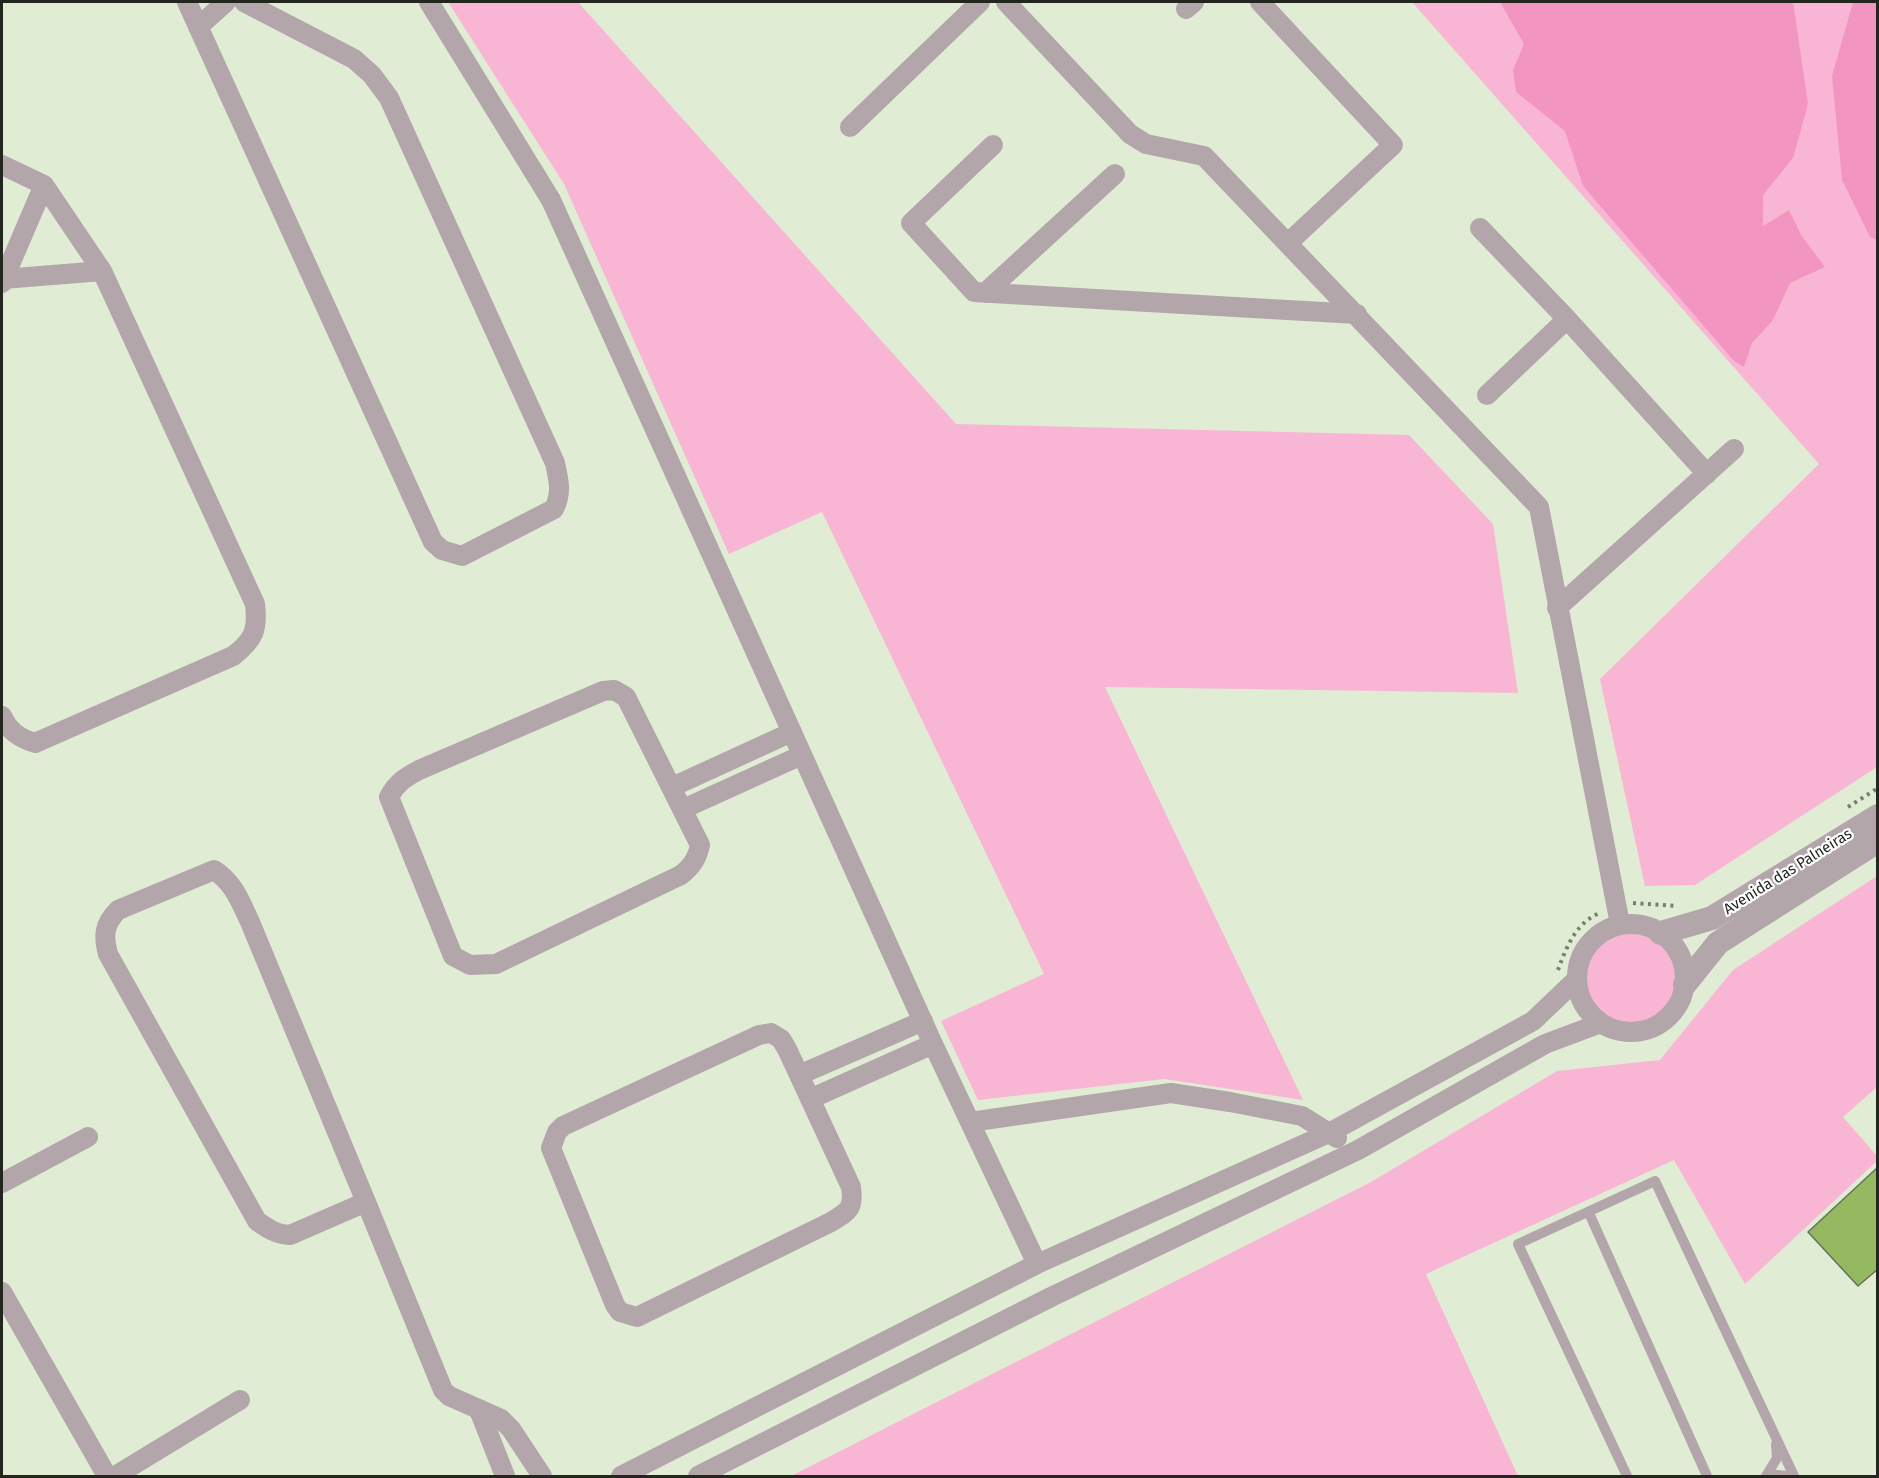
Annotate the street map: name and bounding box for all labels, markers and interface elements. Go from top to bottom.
street label: Avenida das Palneiras [1720,825,1856,919]

